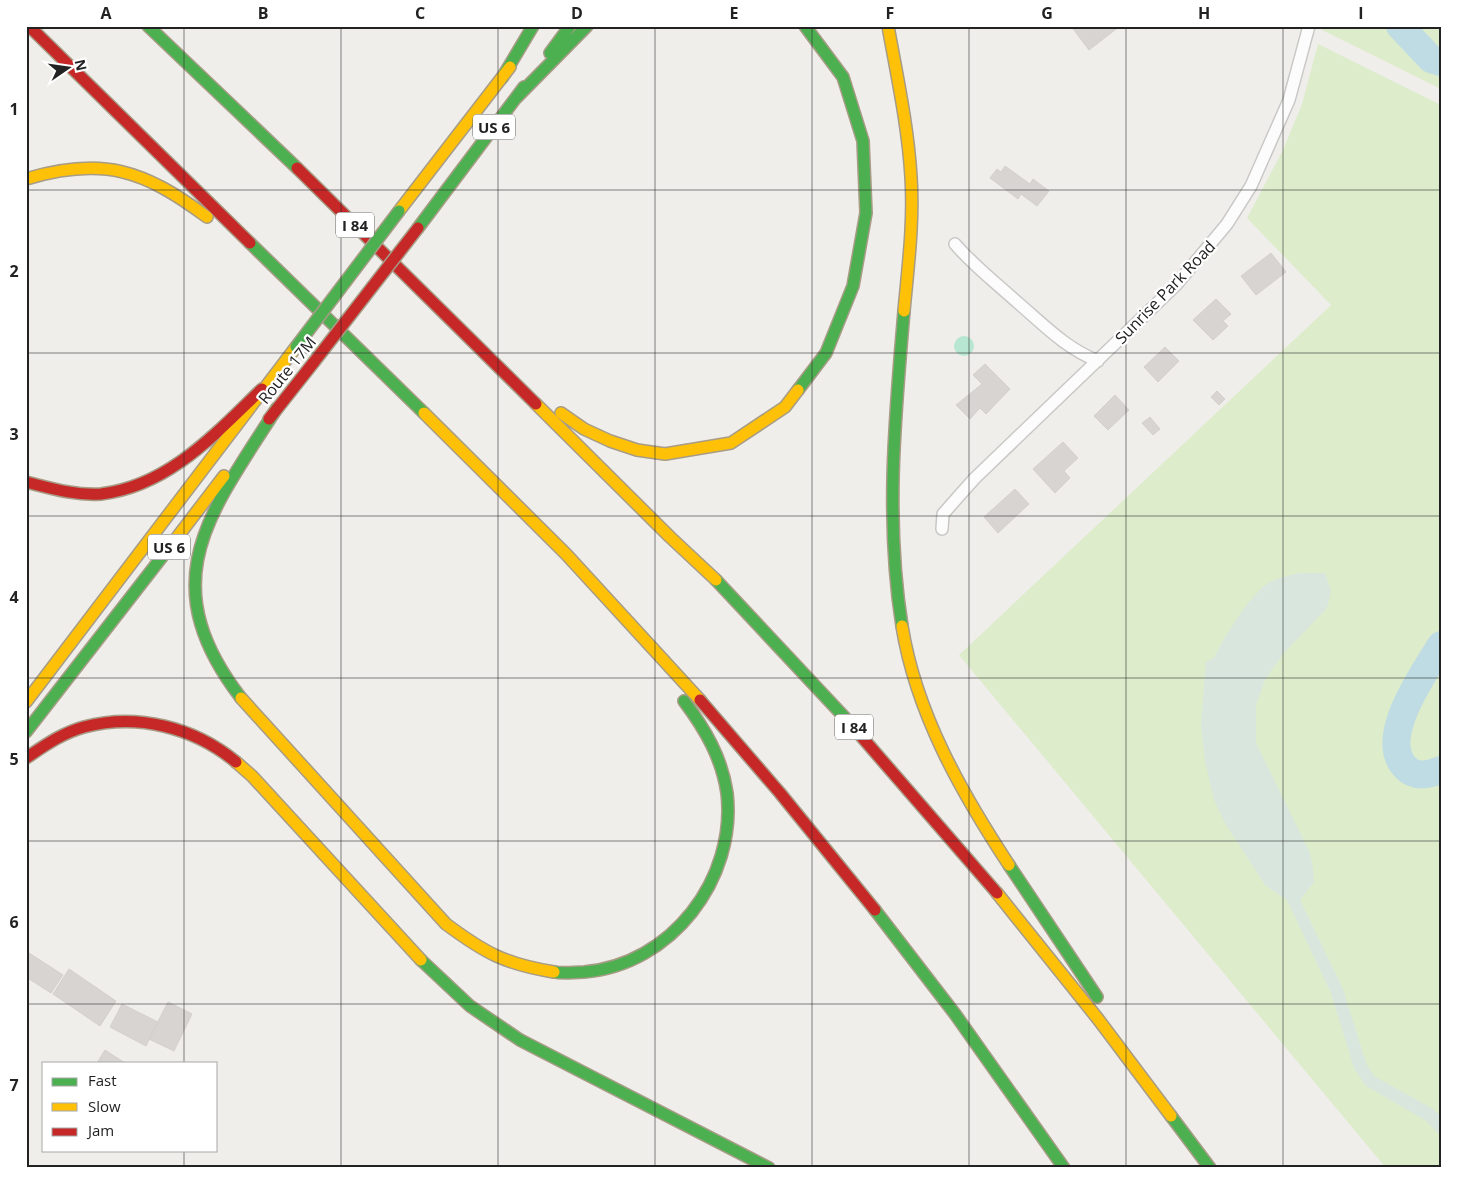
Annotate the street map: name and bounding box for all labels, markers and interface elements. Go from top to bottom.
text: A [100,2,112,24]
text: B [258,2,268,24]
text: C [415,2,425,24]
text: D [571,2,583,24]
text: E [730,2,739,24]
text: F [886,2,894,24]
text: G [1041,2,1053,24]
text: H [1198,2,1210,24]
text: I [1358,2,1364,24]
north arrow [42,42,92,92]
text: N [71,57,92,73]
text: 1 [9,98,19,120]
road number: US 6 [473,114,515,140]
road number: I 84 [336,212,374,238]
street label: Sunrise Park Road [1110,236,1220,348]
text: 2 [9,260,19,282]
street label: Route 17M [253,332,321,408]
text: 3 [9,423,19,445]
road number: US 6 [148,534,190,560]
text: 4 [9,586,19,608]
road number: I 84 [835,714,873,740]
text: 5 [9,748,19,770]
text: 6 [9,911,19,933]
legend [42,1062,218,1152]
text: Fast [88,1070,117,1090]
text: 7 [9,1074,19,1096]
text: Slow [88,1096,121,1116]
text: Jam [86,1120,114,1140]

